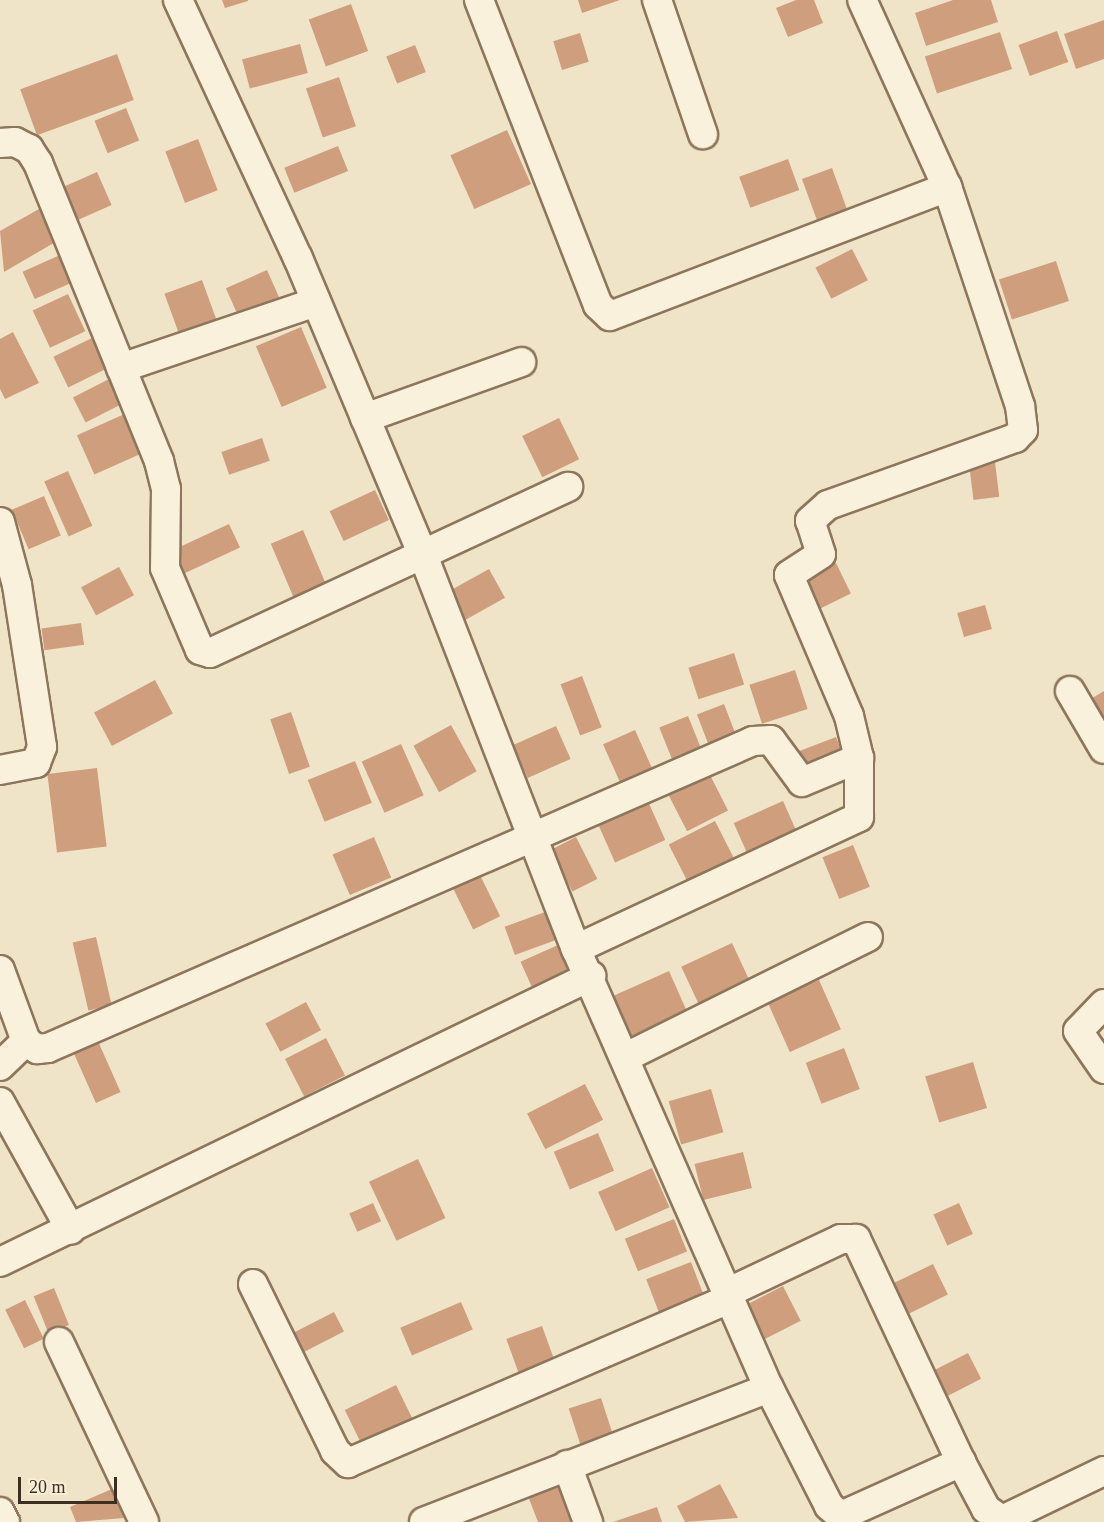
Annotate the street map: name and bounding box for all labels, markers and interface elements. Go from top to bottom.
scale bar [21,1465,120,1503]
text: 20 m [29,1477,66,1497]

